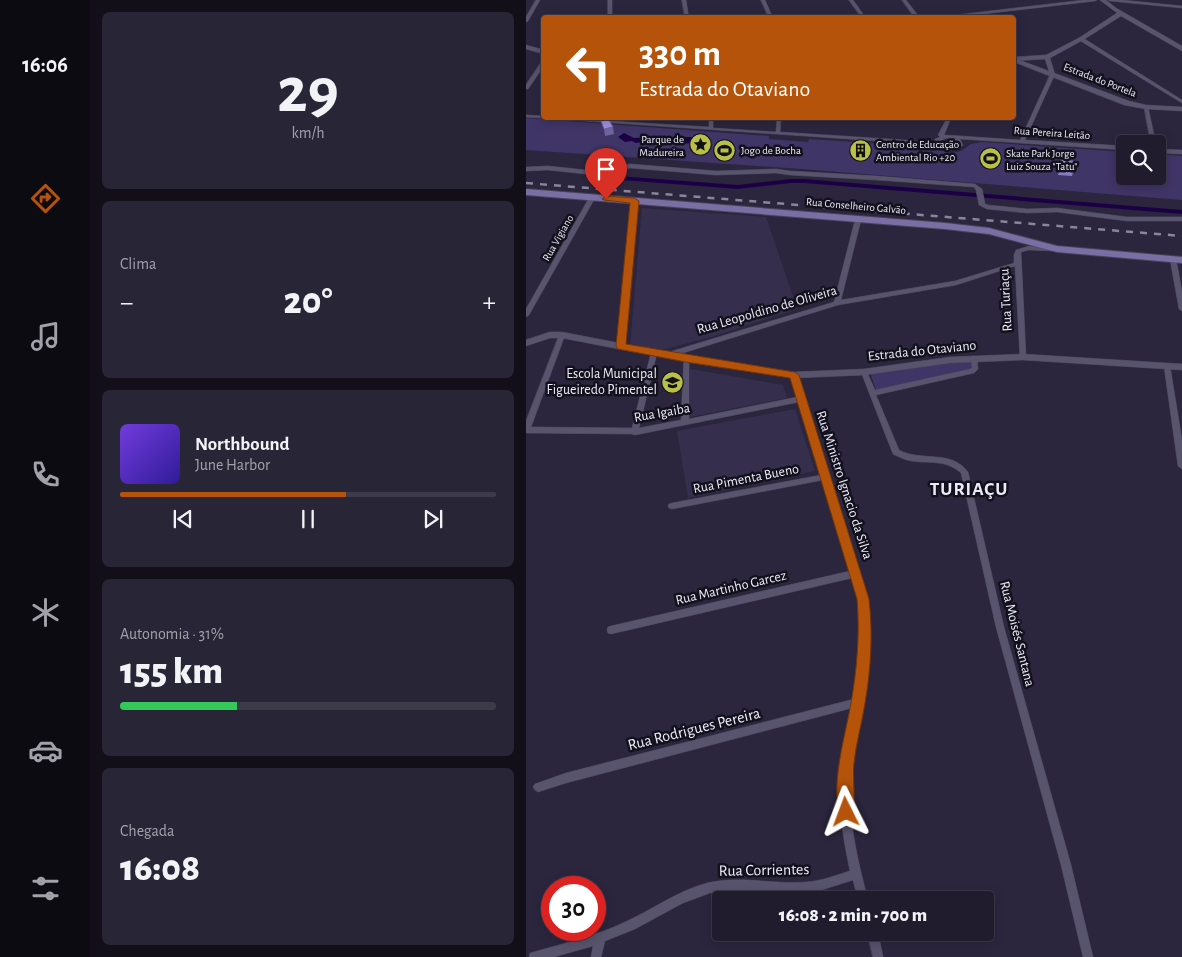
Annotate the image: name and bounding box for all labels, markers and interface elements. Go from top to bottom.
icon: left [556,35,621,100]
text: 330 m [639,37,721,72]
text: 16:06 [22,54,68,76]
text: 29 [277,59,339,124]
street label: Estrada do Portela [1062,61,1138,99]
text: Estrada do Otaviano [639,78,810,100]
text: km/h [291,125,325,141]
street label: Rua Pereira Leitão [1013,125,1091,141]
place icon: Parque de Madureira [688,133,712,157]
place label: Parque de Madureira [639,134,684,158]
map controls [1116,135,1166,185]
button: search [1116,135,1166,185]
sports icon: Jogo de Bocha [713,138,737,162]
building icon: Centro de Educação Ambiental Rio +20 [848,138,872,162]
place label: Centro de Educação Ambiental Rio +20 [876,139,959,163]
place label: Jogo de Bocha [741,145,801,156]
sports icon: Skate Park Jorge Luiz Souza "Tatu" [978,147,1002,171]
pin [585,148,627,199]
place label: Skate Park Jorge Luiz Souza "Tatu" [1006,148,1077,172]
icon: arrive [592,155,620,183]
icon: directions [28,181,63,216]
street label: Rua Conselheiro Galvão [806,196,906,216]
street label: Rua Vigiano [540,213,576,263]
text: Clima [120,256,156,272]
street label: Rua Turiaçu [997,268,1015,332]
text: 20° [284,283,332,321]
street label: Rua Leopoldino de Oliveira [695,283,839,337]
text: − [120,289,133,317]
text: + [483,289,496,317]
icon: music [28,319,63,354]
street label: Estrada do Otaviano [867,338,977,364]
place label: Escola Municipal Figueiredo Pimentel [547,367,657,397]
school or university icon: Escola Municipal Figueiredo Pimentel [661,370,685,394]
street label: Rua Igaiba [633,401,692,425]
street label: Rua Ministro Ignacio da Silva [813,409,875,562]
text: Northbound [195,435,290,454]
icon: phone [28,457,63,492]
text: June Harbor [195,457,270,473]
street label: Rua Pimenta Bueno [692,462,800,496]
district label: TURIAÇU [930,480,1008,499]
icon: previous [169,505,197,533]
icon: pause [294,505,322,533]
icon: next [419,505,447,533]
street label: Rua Martinho Garcez [674,568,788,608]
street label: Rua Moisés Santana [997,580,1037,689]
icon: climate [28,595,63,630]
text: Autonomia · 31% [120,626,224,642]
text: 155 km [120,653,223,691]
street label: Rua Rodrigues Pereira [626,705,762,753]
icon: car [28,733,63,768]
position arrow [819,785,871,837]
text: Chegada [120,823,175,839]
text: 16:08 [120,850,200,888]
street label: Rua Corrientes [719,861,809,879]
icon: filters [28,871,63,906]
speed limit sign: 30 [541,876,606,941]
text: 16:08 · 2 min · 700 m [779,906,927,925]

